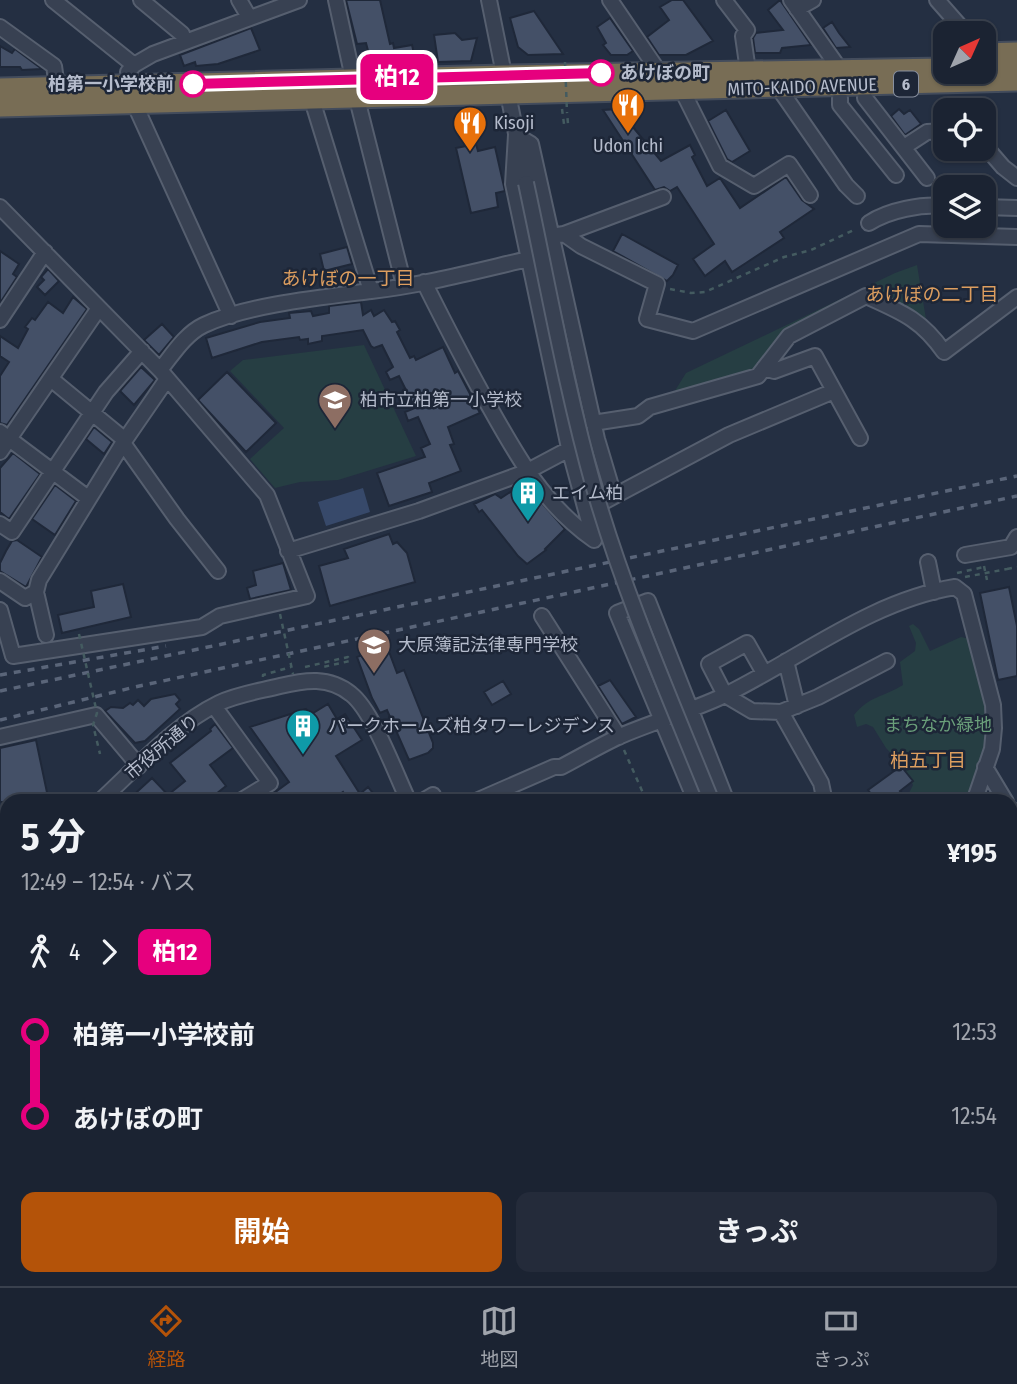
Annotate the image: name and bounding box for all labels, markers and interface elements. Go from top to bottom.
north arrow [933,21,996,84]
map controls [933,21,996,238]
line badge: 柏12 [357,54,437,100]
marker: あけぼの町 [588,60,614,86]
place label: あけぼの町 [620,62,710,84]
text: 柏12 [374,63,420,91]
marker: 柏第一小学校前 [180,71,206,97]
road number: 6 [894,72,918,96]
place label: 柏第一小学校前 [48,73,174,95]
street label: MITO-KAIDO AVENUE [727,73,877,101]
restaurant icon: Udon Ichi [609,86,647,135]
button: locate [933,98,996,161]
restaurant icon: Kisoji [451,104,489,153]
place label: Kisoji [494,112,534,134]
place label: Udon Ichi [593,135,663,157]
button: layers [933,175,996,238]
district label: あけぼの一丁目 [281,267,415,290]
district label: あけぼの二丁目 [865,283,999,306]
school or university icon: 柏市立柏第一小学校 [316,381,354,430]
place label: 柏市立柏第一小学校 [360,389,522,411]
building icon: エイム柏 [509,474,547,523]
place label: エイム柏 [552,482,624,504]
school or university icon: 大原簿記法律専門学校 [355,626,393,675]
place label: 大原簿記法律専門学校 [398,634,578,656]
building icon: パークホームズ柏タワーレジデンス [284,707,322,756]
street label: 市役所通り [120,710,204,784]
park label: まちなか緑地 [884,714,992,736]
place label: パークホームズ柏タワーレジデンス [328,715,615,737]
district label: 柏五丁目 [890,749,966,772]
text: 5 分 [21,814,86,860]
text: ¥195 [947,838,997,869]
text: 12:49 – 12:54 · バス [21,868,196,896]
icon: walk [21,933,59,971]
icon: forward [90,933,128,971]
text: 4 [69,938,80,966]
text: 柏12 [152,938,197,966]
text: 12:53 [952,1018,997,1046]
text: 柏第一小学校前 [73,1020,255,1051]
text: 12:54 [951,1102,997,1130]
text: あけぼの町 [73,1104,203,1135]
button: 開始 [21,1192,502,1272]
button: きっぷ [516,1192,997,1272]
tab: 経路 [147,1302,185,1371]
tab: 地図 [480,1302,518,1371]
tab: きっぷ [813,1302,870,1371]

